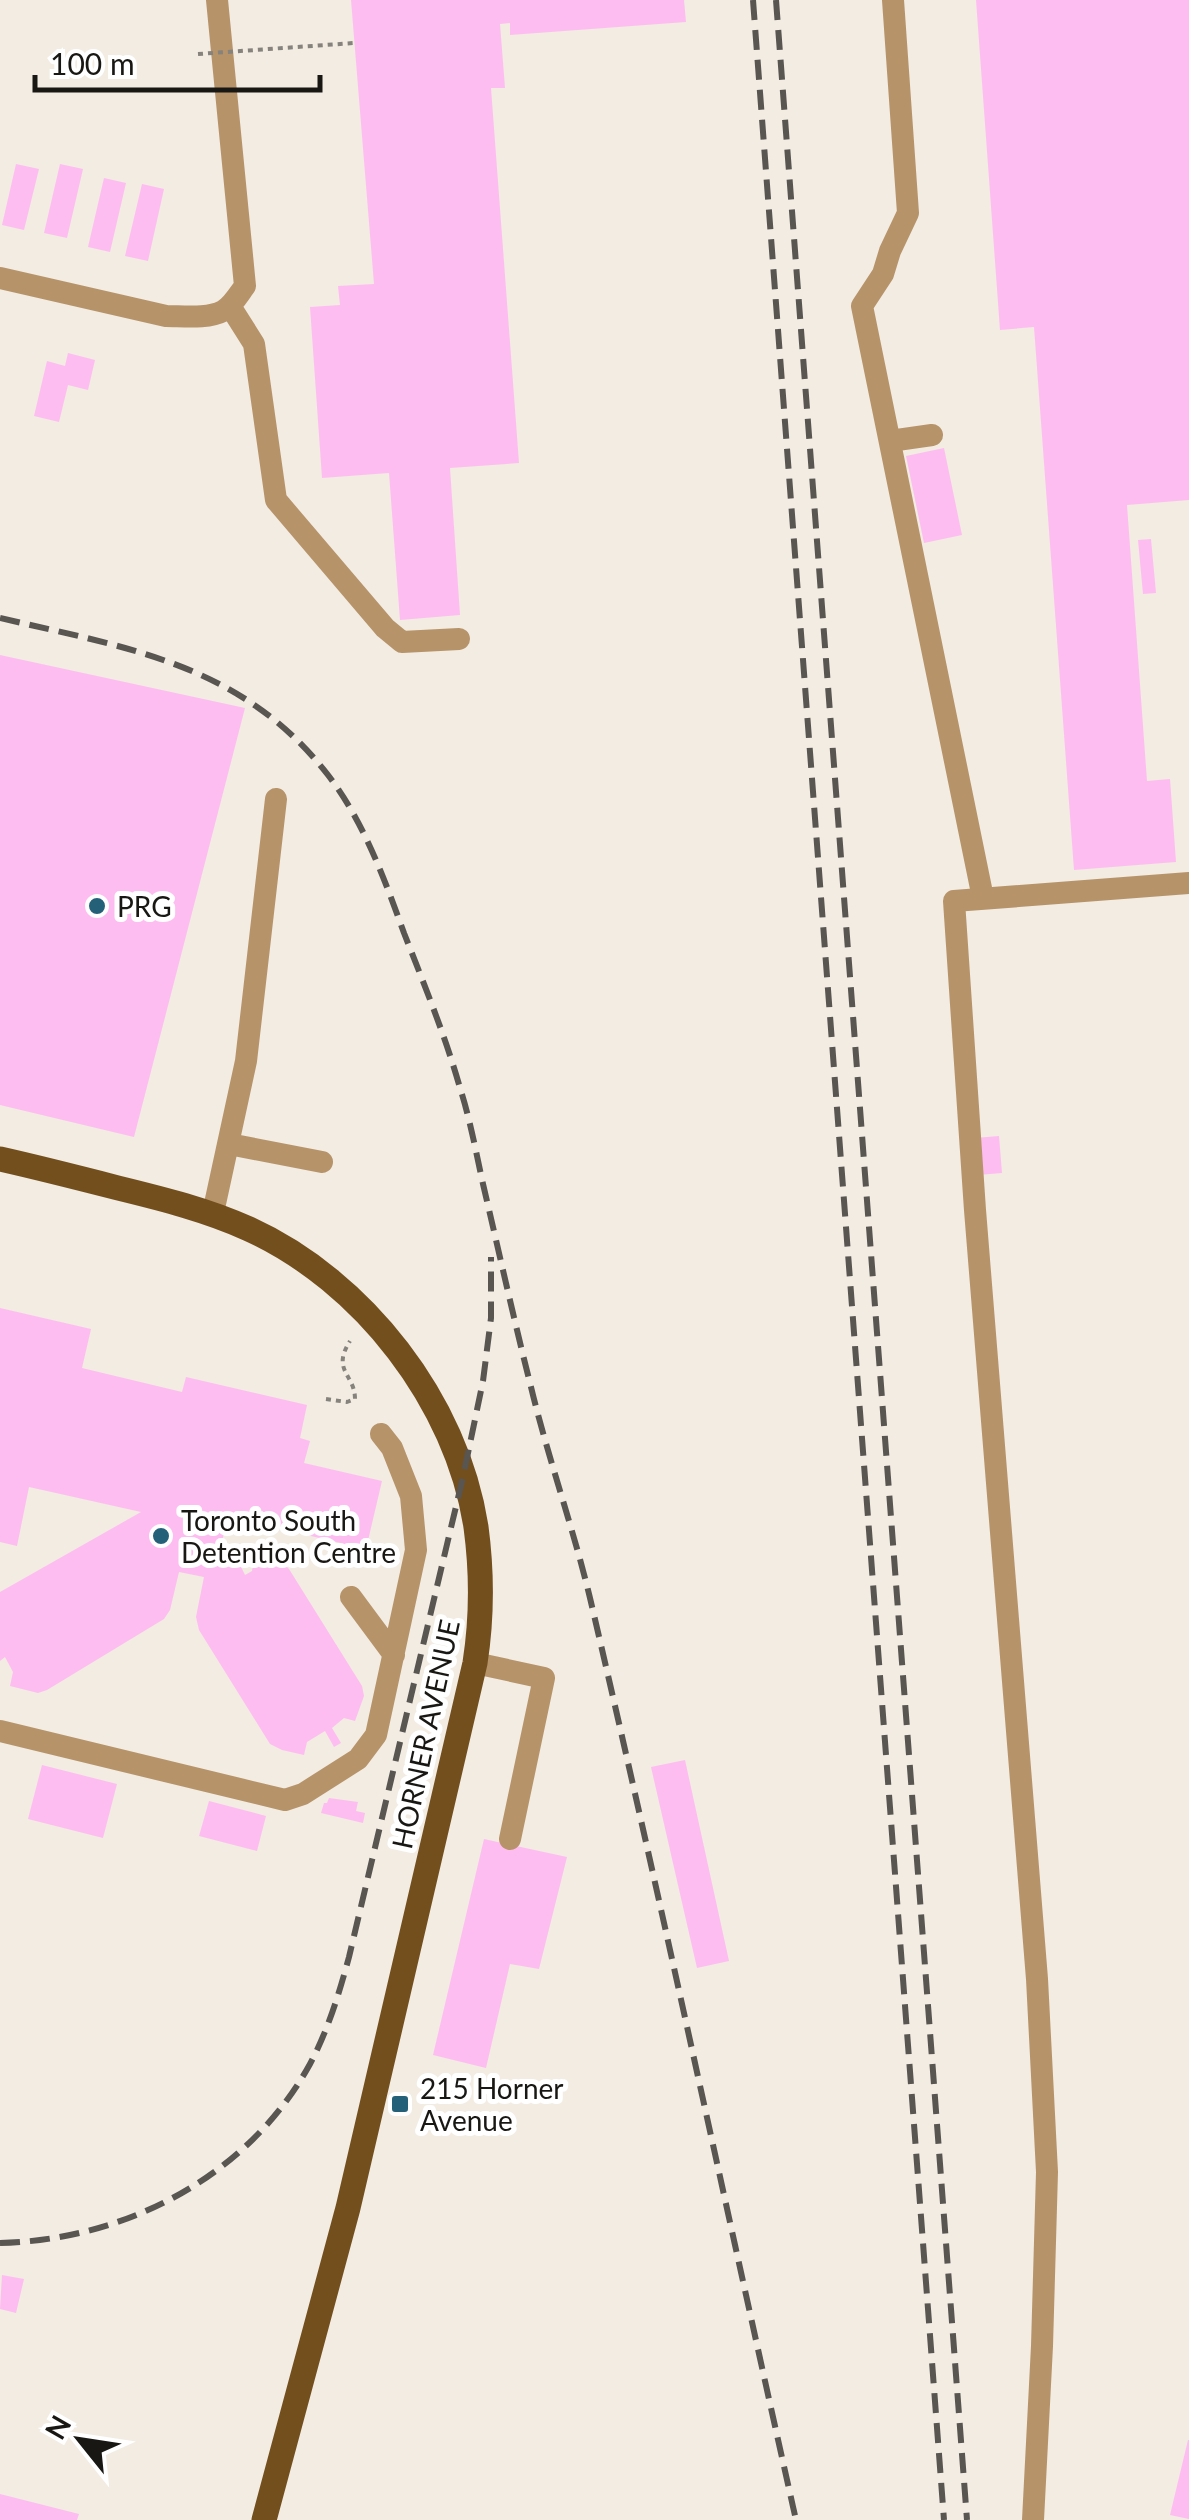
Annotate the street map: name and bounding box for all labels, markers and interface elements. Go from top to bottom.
scale bar [35,30,320,92]
text: 100 m [50,45,135,81]
place label: PRG [117,889,172,923]
marker: PRG [86,895,108,917]
place label: Toronto South Detention Centre [181,1503,396,1569]
marker: Toronto South Detention Centre [150,1525,172,1547]
street label: HORNER AVENUE [384,1616,466,1852]
place label: 215 Horner Avenue [420,2071,564,2137]
marker: 215 Horner Avenue [389,2093,411,2115]
north arrow [30,2390,130,2490]
text: N [37,2409,78,2445]

